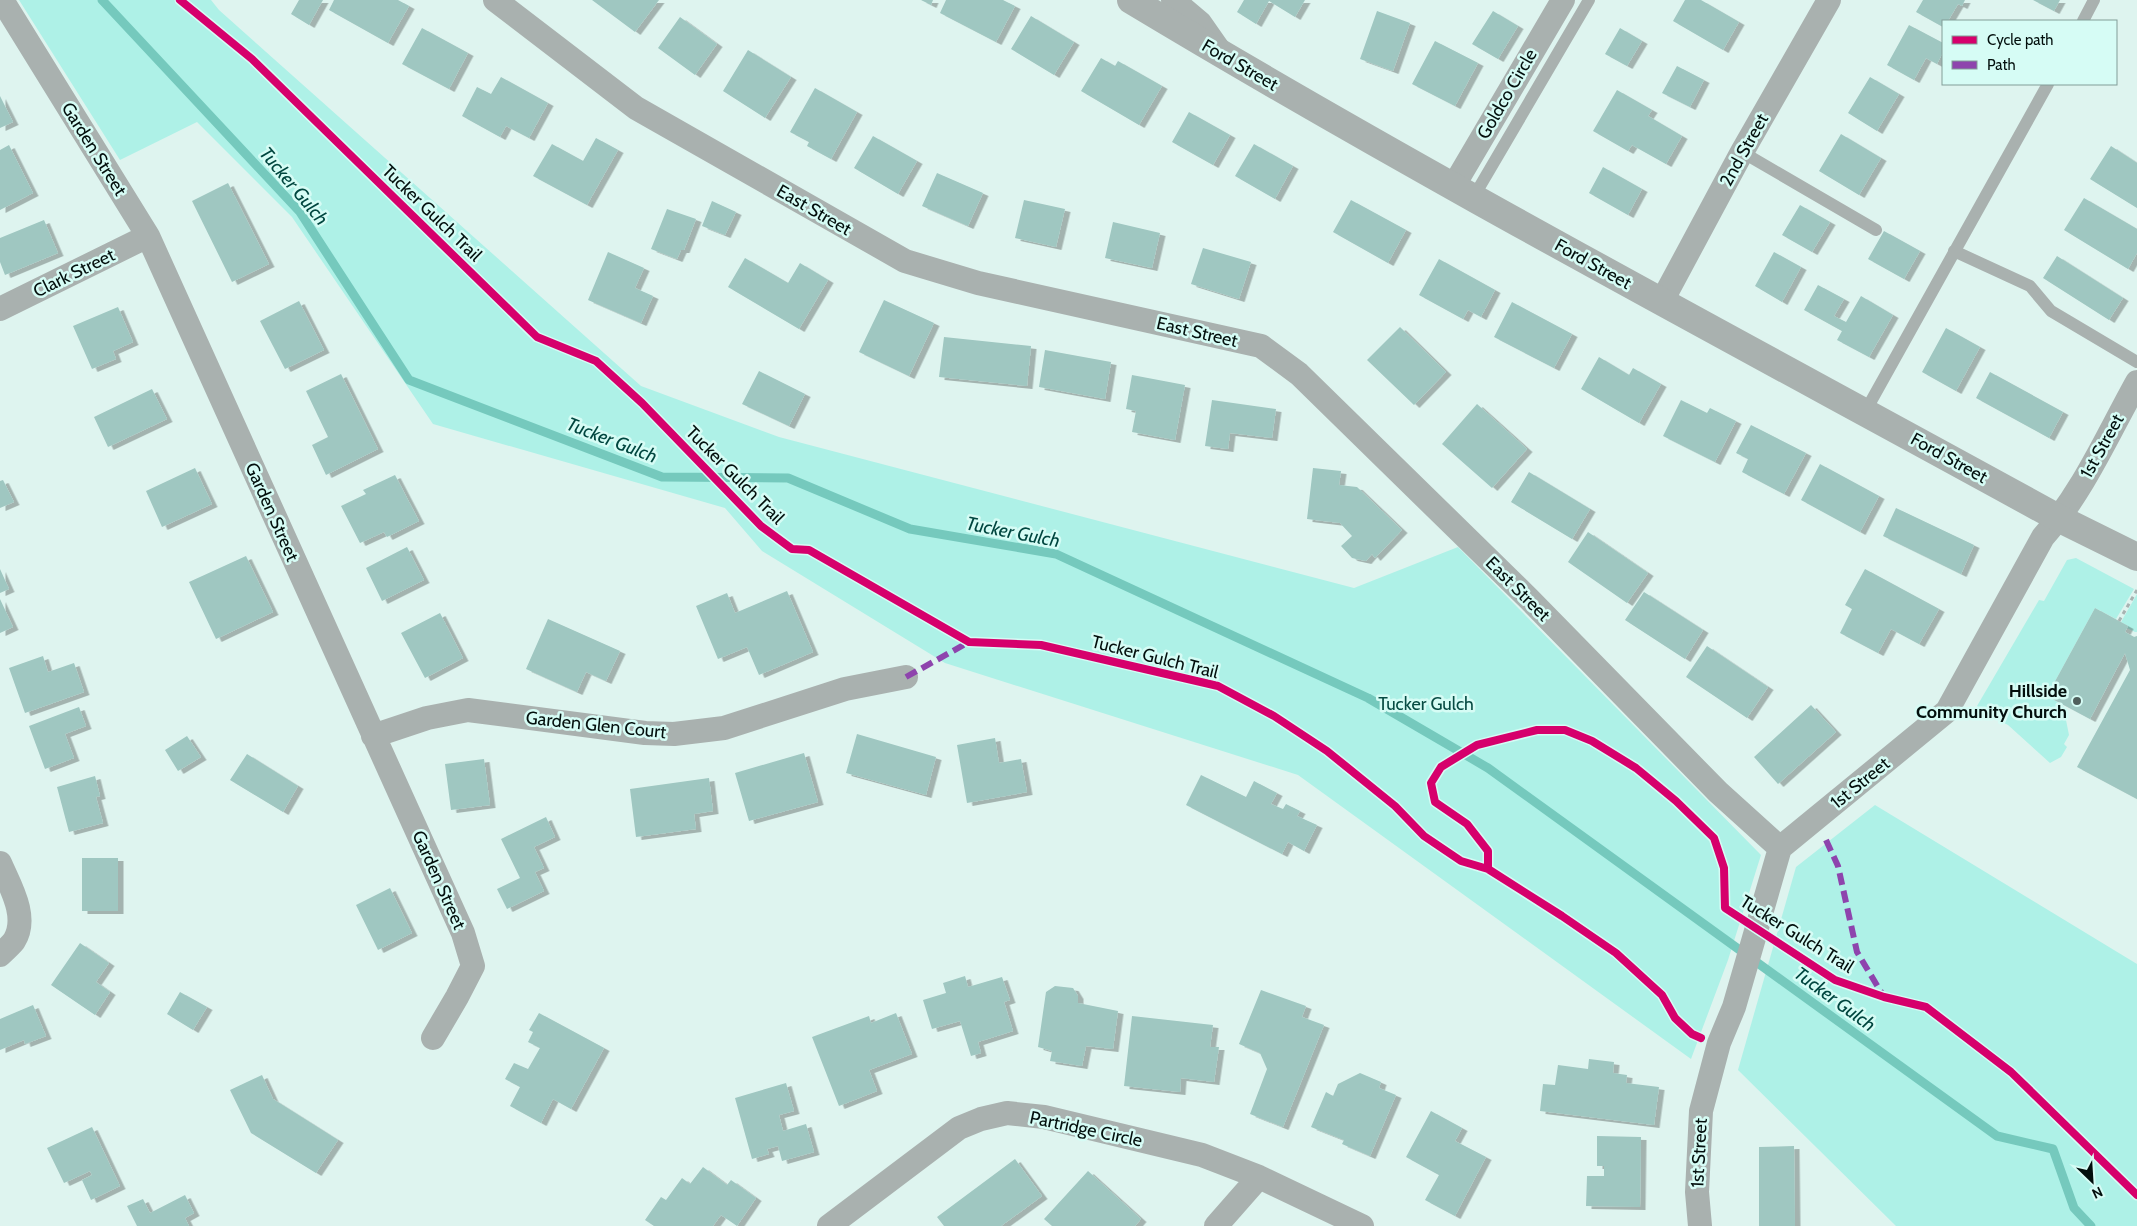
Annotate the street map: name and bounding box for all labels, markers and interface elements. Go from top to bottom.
legend [1942,20,2117,85]
text: Cycle path [1987,31,2053,49]
street label: Ford Street [1198,34,1282,96]
street label: Goldco Circle [1472,45,1542,143]
text: Path [1987,56,2016,74]
street label: Garden Street [57,98,131,200]
street label: 2nd Street [1715,110,1773,190]
water label: Tucker Gulch [255,142,333,230]
street label: Tucker Gulch Trail [378,160,487,267]
street label: East Street [773,180,855,240]
street label: Ford Street [1551,234,1635,294]
street label: Clark Street [30,244,118,302]
street label: East Street [1154,312,1240,352]
street label: 1st Street [2075,410,2129,482]
water label: Tucker Gulch [564,412,660,468]
street label: Tucker Gulch Trail [681,421,789,529]
street label: Ford Street [1907,428,1991,488]
street label: Garden Street [240,459,304,565]
water label: Tucker Gulch [964,512,1062,552]
street label: East Street [1481,552,1555,626]
street label: Tucker Gulch Trail [1089,631,1221,684]
place label: Hillside Community Church [1916,680,2067,723]
park label: Tucker Gulch [1378,693,1474,715]
marker: Hillside Community Church [2071,695,2083,707]
street label: Garden Glen Court [525,707,667,743]
street label: 1st Street [1826,753,1894,813]
street label: Garden Street [407,827,471,933]
street label: Tucker Gulch Trail [1736,890,1859,978]
water label: Tucker Gulch [1790,962,1880,1036]
street label: Partridge Circle [1028,1106,1144,1152]
street label: 1st Street [1686,1118,1712,1188]
north arrow [2067,1156,2117,1206]
text: N [2089,1183,2106,1203]

